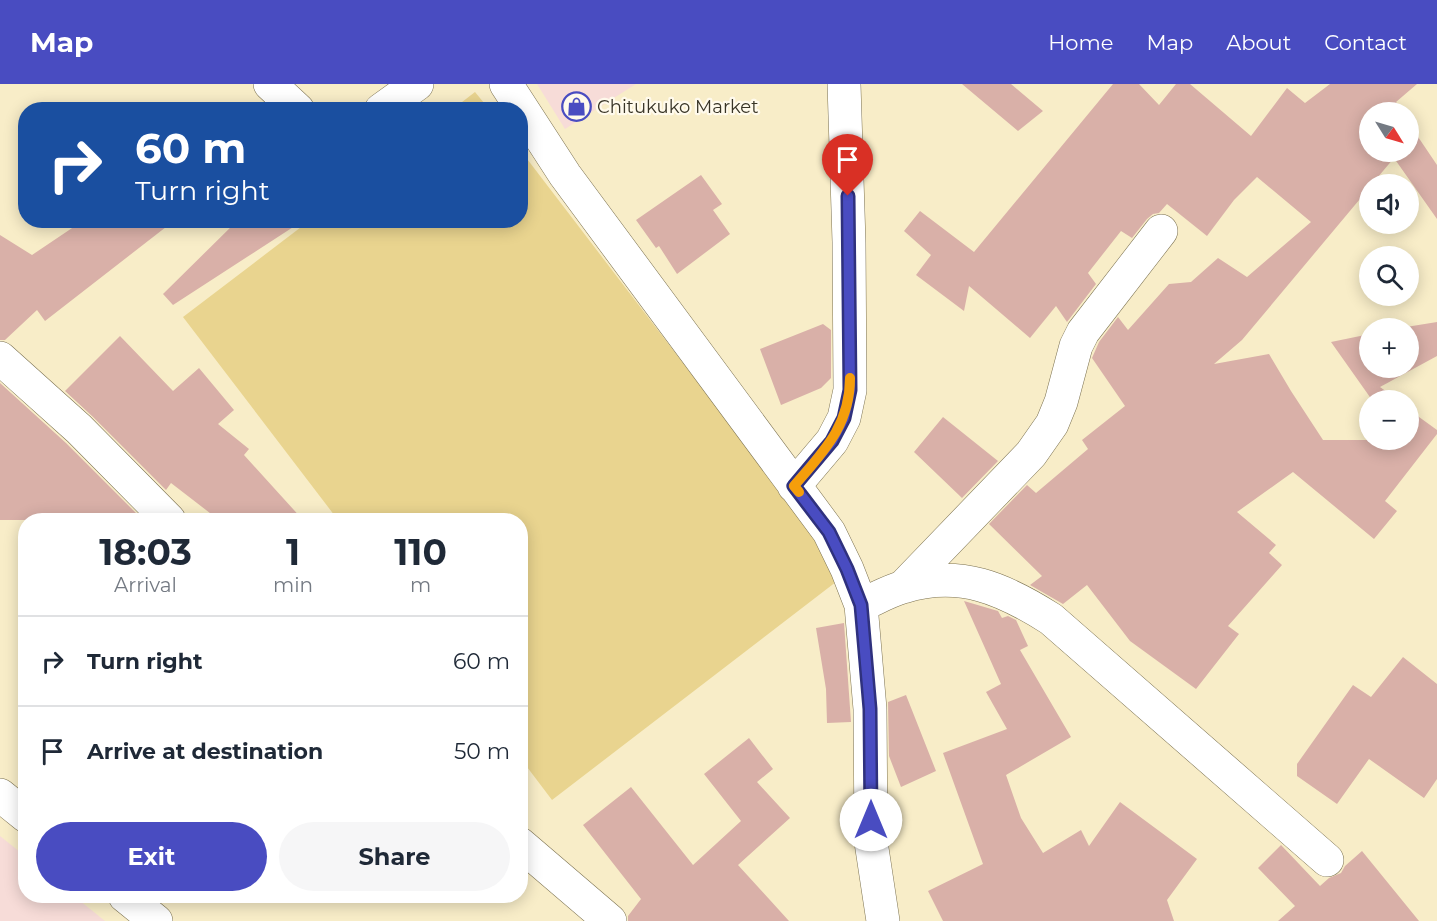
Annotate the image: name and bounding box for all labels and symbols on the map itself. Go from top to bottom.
shop icon: Chitukuko Market [560,91,592,123]
place label: Chitukuko Market [597,96,759,118]
north arrow [1359,102,1419,162]
pin [822,134,873,196]
position arrow [839,788,903,852]

